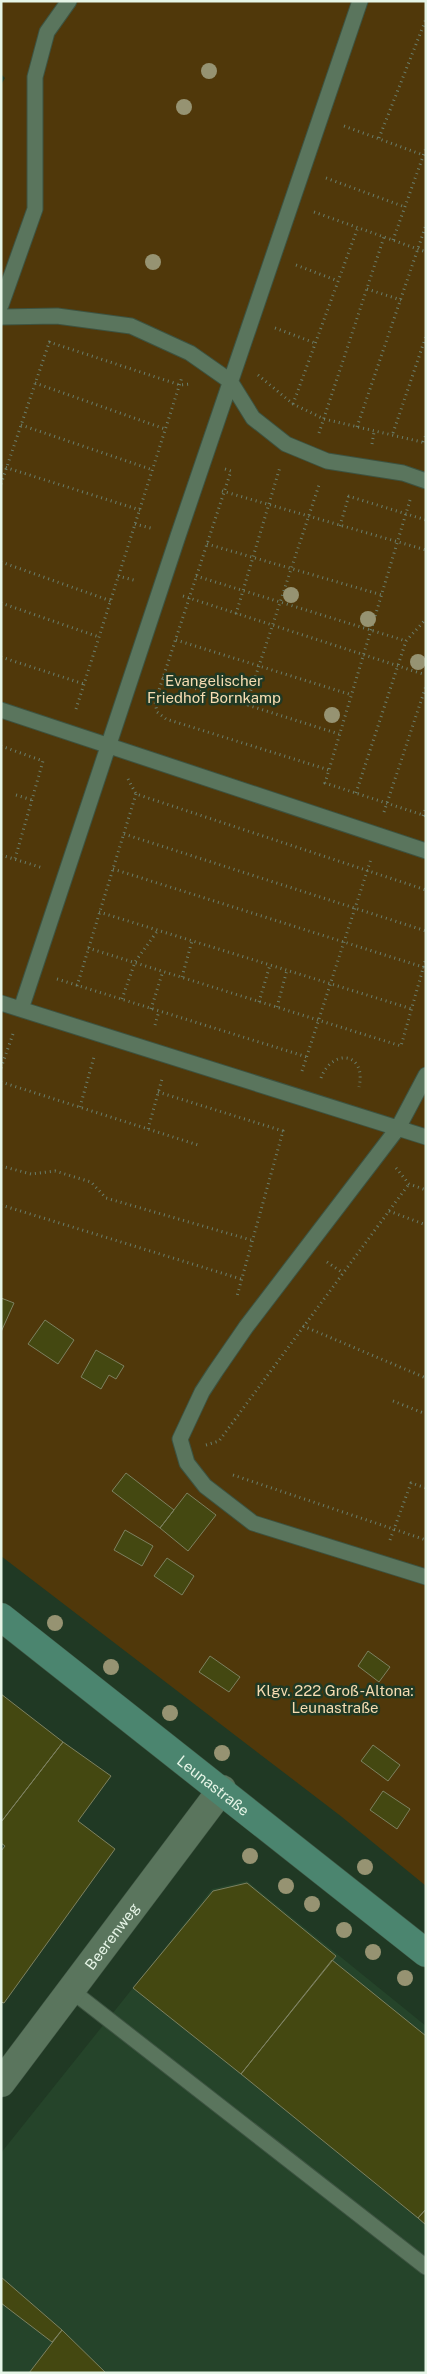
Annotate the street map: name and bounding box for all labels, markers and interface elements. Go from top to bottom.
park label: Evangelischer Friedhof Bornkamp [147,672,281,706]
park label: Klgv. 222 Groß-Altona: Leunastraße [256,1682,414,1716]
street label: Leunastraße [174,1751,253,1819]
street label: Beerenweg [81,1899,142,1973]

